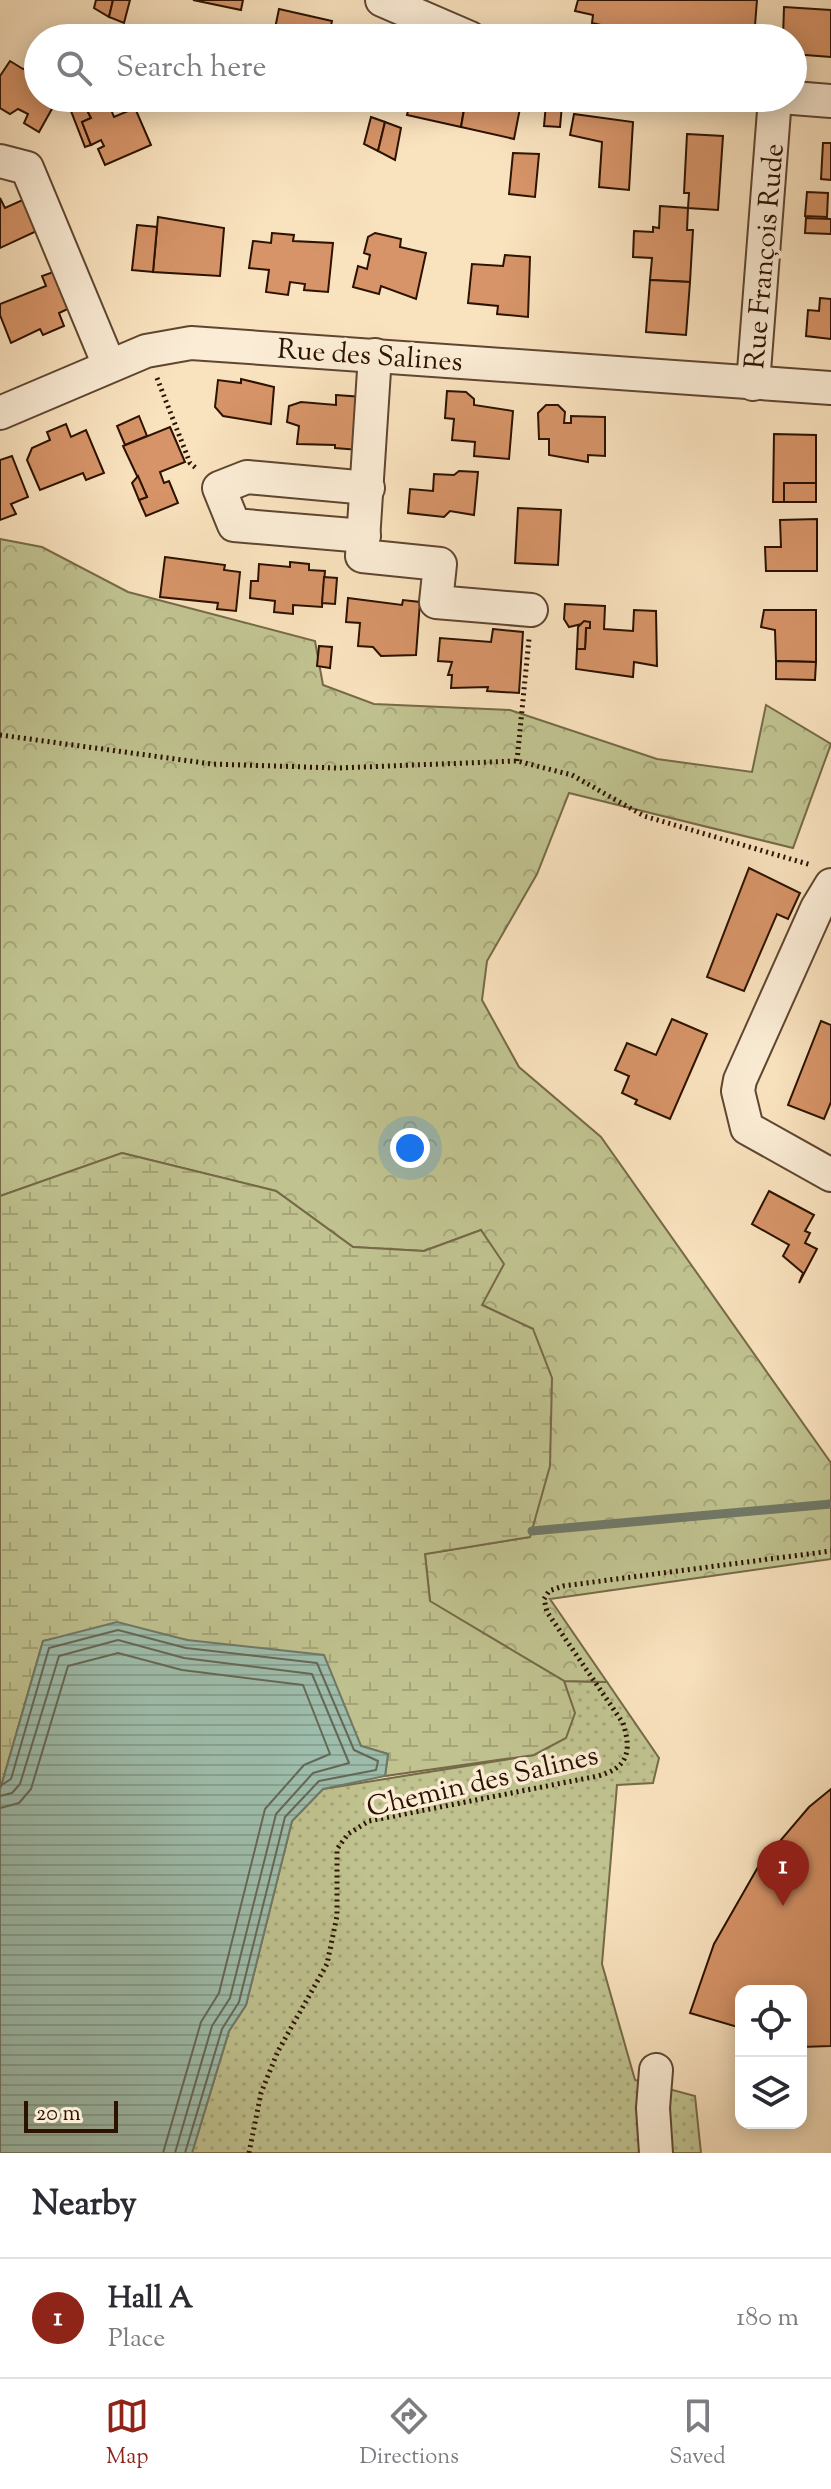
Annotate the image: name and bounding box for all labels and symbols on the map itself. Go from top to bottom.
street label: Rue François Rude [736,142,796,371]
street label: Rue des Salines [276,331,464,383]
your location [390,1128,430,1168]
street label: Chemin des Salines [363,1737,602,1829]
pin: 1 [757,1840,809,1906]
scale bar [24,2097,118,2133]

